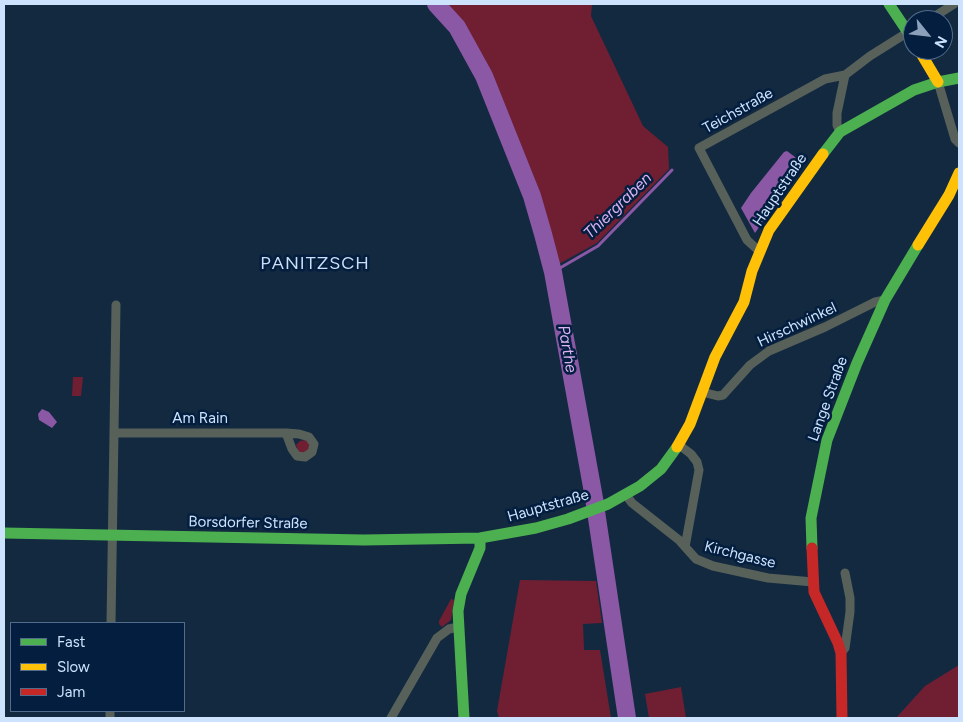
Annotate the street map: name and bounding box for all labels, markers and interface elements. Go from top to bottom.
north arrow [903,10,953,60]
text: N [931,33,951,51]
street label: Teichstraße [700,84,776,138]
street label: Hauptstraße [749,150,811,230]
water label: Thiergraben [580,169,656,243]
district label: PANITZSCH [259,253,371,275]
street label: Hirschwinkel [755,299,839,351]
water label: Parthe [553,324,581,374]
street label: Lange Straße [804,354,852,444]
street label: Am Rain [172,410,228,428]
street label: Hauptstraße [505,486,591,526]
street label: Borsdorfer Straße [188,513,308,533]
street label: Kirchgasse [703,537,777,573]
legend [10,622,185,712]
text: Fast [57,633,85,651]
text: Slow [57,658,90,676]
text: Jam [57,683,85,701]

